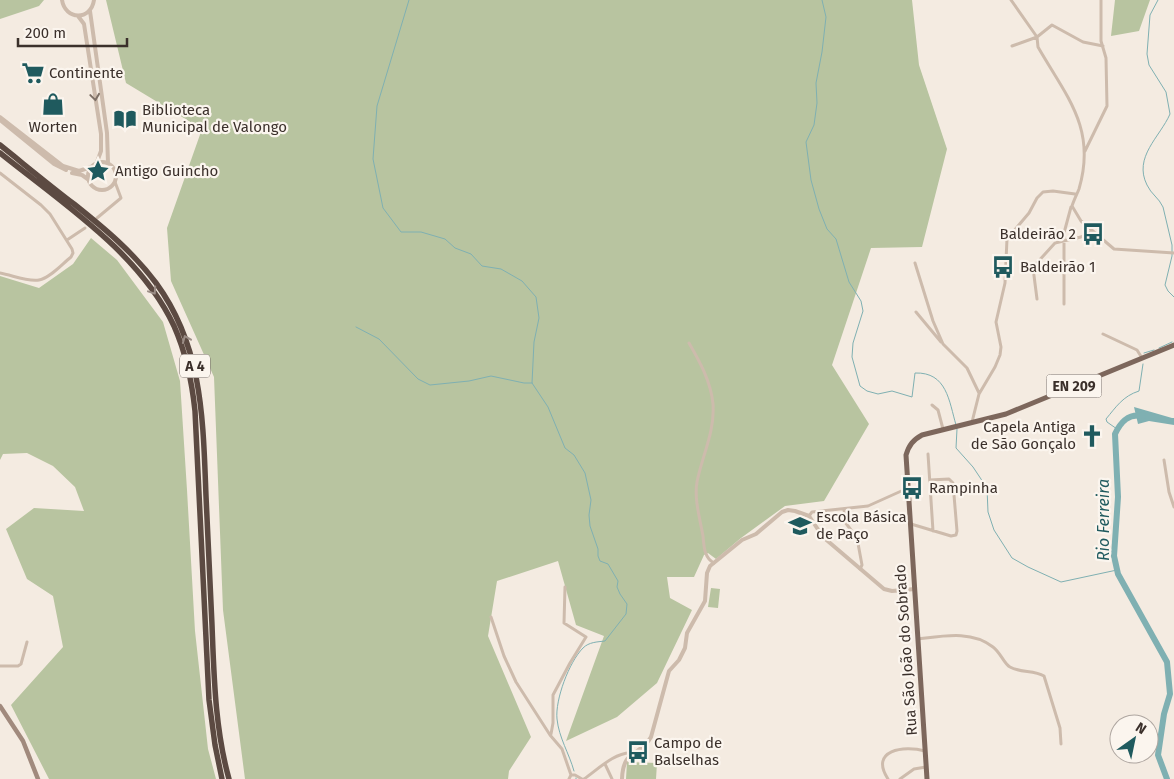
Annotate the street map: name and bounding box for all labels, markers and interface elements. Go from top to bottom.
scale bar [18,15,126,47]
text: 200 m [25,24,66,42]
supermarket icon: Continente [20,60,46,86]
place label: Continente [49,64,123,82]
shop icon: Worten [40,91,66,117]
one-way arrow [90,93,100,101]
place label: Biblioteca Municipal de Valongo [142,101,287,136]
library icon: Biblioteca Municipal de Valongo [112,106,138,132]
place label: Worten [29,118,77,136]
place icon: Antigo Guincho [85,158,111,184]
place label: Antigo Guincho [115,162,218,180]
bus stop icon: Baldeirão 2 [1080,221,1106,247]
place label: Baldeirão 2 [1000,225,1076,243]
bus stop icon: Baldeirão 1 [990,254,1016,280]
place label: Baldeirão 1 [1020,258,1095,276]
one-way arrow [147,285,156,294]
one-way arrow [182,335,192,344]
road number: A 4 [180,354,210,378]
road number: EN 209 [1046,374,1102,398]
place label: Capela Antiga de São Gonçalo [971,418,1076,453]
church icon: Capela Antiga de São Gonçalo [1079,423,1105,449]
bus stop icon: Rampinha [899,475,925,501]
place label: Rampinha [929,479,998,497]
water label: Rio Ferreira [1094,479,1113,561]
place label: Escola Básica de Paço [816,508,907,543]
school or university icon: Escola Básica de Paço [787,513,813,539]
street label: Rua São João do Sobrado [891,564,921,736]
north arrow [1109,714,1159,764]
text: N [1132,719,1149,738]
place label: Campo de Balselhas [654,734,722,769]
bus stop icon: Campo de Balselhas [625,739,651,765]

